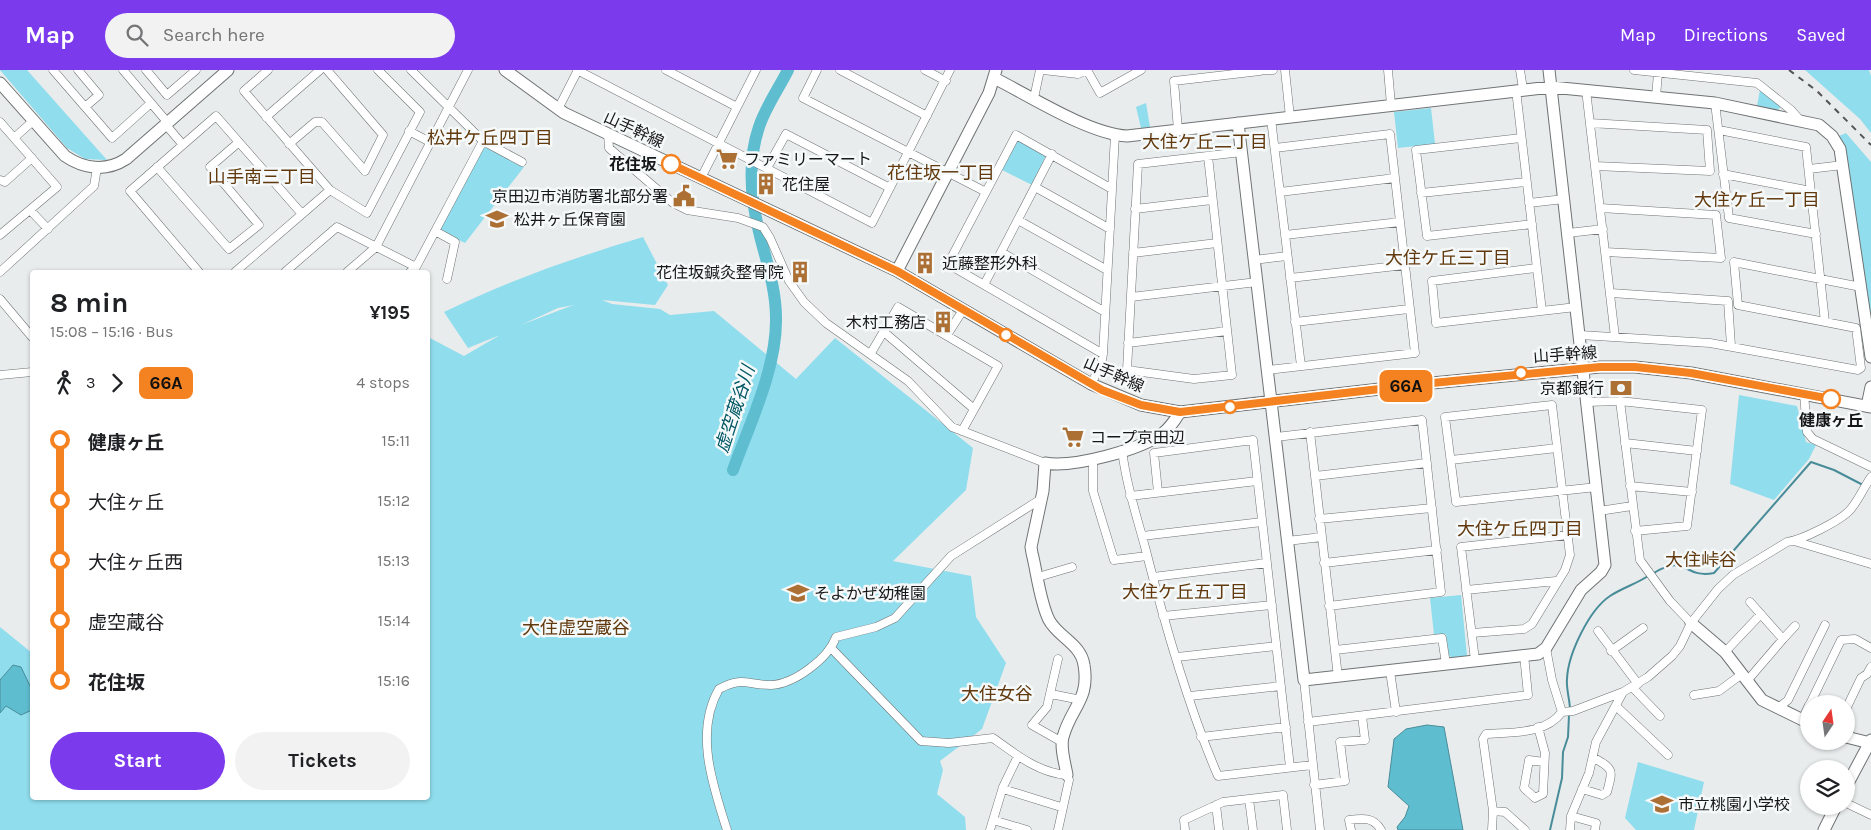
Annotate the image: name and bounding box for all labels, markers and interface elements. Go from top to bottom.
search box [105,13,455,58]
text: Map [25,21,75,49]
icon: search [123,21,151,49]
text: Search here [163,24,265,46]
text: Map [1620,24,1656,46]
text: Directions [1684,24,1768,46]
text: Saved [1796,24,1846,46]
street label: 山手幹線 [601,107,667,152]
district label: 松井ケ丘四丁目 [427,127,553,149]
district label: 大住ケ丘二丁目 [1142,131,1268,153]
supermarket icon: ファミリーマート [714,146,740,172]
place label: ファミリーマート [744,150,872,169]
marker: 花住坂 [661,154,681,174]
place label: 花住坂 [609,155,657,174]
district label: 花住坂一丁目 [887,162,995,184]
district label: 山手南三丁目 [208,166,316,188]
building icon: 花住屋 [753,171,779,197]
place label: 花住屋 [782,175,830,194]
public building icon: 京田辺市消防署北部分署 [671,183,697,209]
place label: 京田辺市消防署北部分署 [492,187,668,206]
district label: 大住ケ丘一丁目 [1694,189,1820,211]
school or university icon: 松井ヶ丘保育園 [484,206,510,232]
place label: 松井ヶ丘保育園 [514,210,626,229]
district label: 大住ケ丘三丁目 [1385,247,1511,269]
building icon: 近藤整形外科 [912,250,938,276]
place label: 近藤整形外科 [942,254,1038,273]
building icon: 花住坂鍼灸整骨院 [787,259,813,285]
place label: 花住坂鍼灸整骨院 [656,263,784,282]
text: 8 min [50,286,128,319]
text: ¥195 [369,302,410,324]
building icon: 木村工務店 [930,309,956,335]
place label: 木村工務店 [846,313,926,332]
text: 15:08 – 15:16 · Bus [50,322,173,341]
unlabelled marker [999,328,1013,342]
street label: 山手幹線 [1532,343,1598,366]
street label: 山手幹線 [1081,353,1147,396]
water label: 虚空蔵谷川 [711,361,760,455]
unlabelled marker [1514,366,1528,380]
icon: walk [50,369,78,397]
icon: forward [103,369,131,397]
line badge: 66A [1377,370,1435,402]
text: 66A [149,372,183,394]
text: 3 [86,373,95,392]
text: 4 stops [356,373,410,392]
text: 66A [1389,375,1423,397]
bank icon: 京都銀行 [1608,375,1634,401]
place label: 京都銀行 [1540,379,1604,398]
marker: 健康ヶ丘 [1821,389,1841,409]
unlabelled marker [1223,400,1237,414]
place label: 健康ヶ丘 [1799,411,1863,430]
supermarket icon: コープ京田辺 [1060,424,1086,450]
place label: コープ京田辺 [1090,428,1185,447]
text: 15:11 [381,431,410,450]
text: 健康ヶ丘 [88,432,164,454]
text: 15:12 [377,491,410,510]
text: 大住ヶ丘 [88,492,164,514]
district label: 大住ケ丘四丁目 [1457,518,1583,540]
district label: 大住峠谷 [1665,549,1737,571]
text: 15:13 [377,551,410,570]
text: 大住ヶ丘西 [88,552,183,574]
school or university icon: そよかぜ幼稚園 [785,580,811,606]
district label: 大住ケ丘五丁目 [1122,581,1248,603]
place label: そよかぜ幼稚園 [814,584,926,603]
text: 15:14 [378,611,410,630]
text: 虚空蔵谷 [88,612,164,634]
district label: 大住虚空蔵谷 [522,617,630,639]
text: 15:16 [378,671,410,690]
text: 花住坂 [88,672,145,694]
district label: 大住女谷 [961,683,1033,705]
north arrow [1800,695,1855,750]
map controls [1800,695,1855,815]
button: Start [50,732,225,790]
button: Tickets [235,732,410,790]
button: layers [1800,760,1855,815]
school or university icon: 市立桃園小学校 [1649,791,1675,817]
place label: 市立桃園小学校 [1678,795,1790,814]

